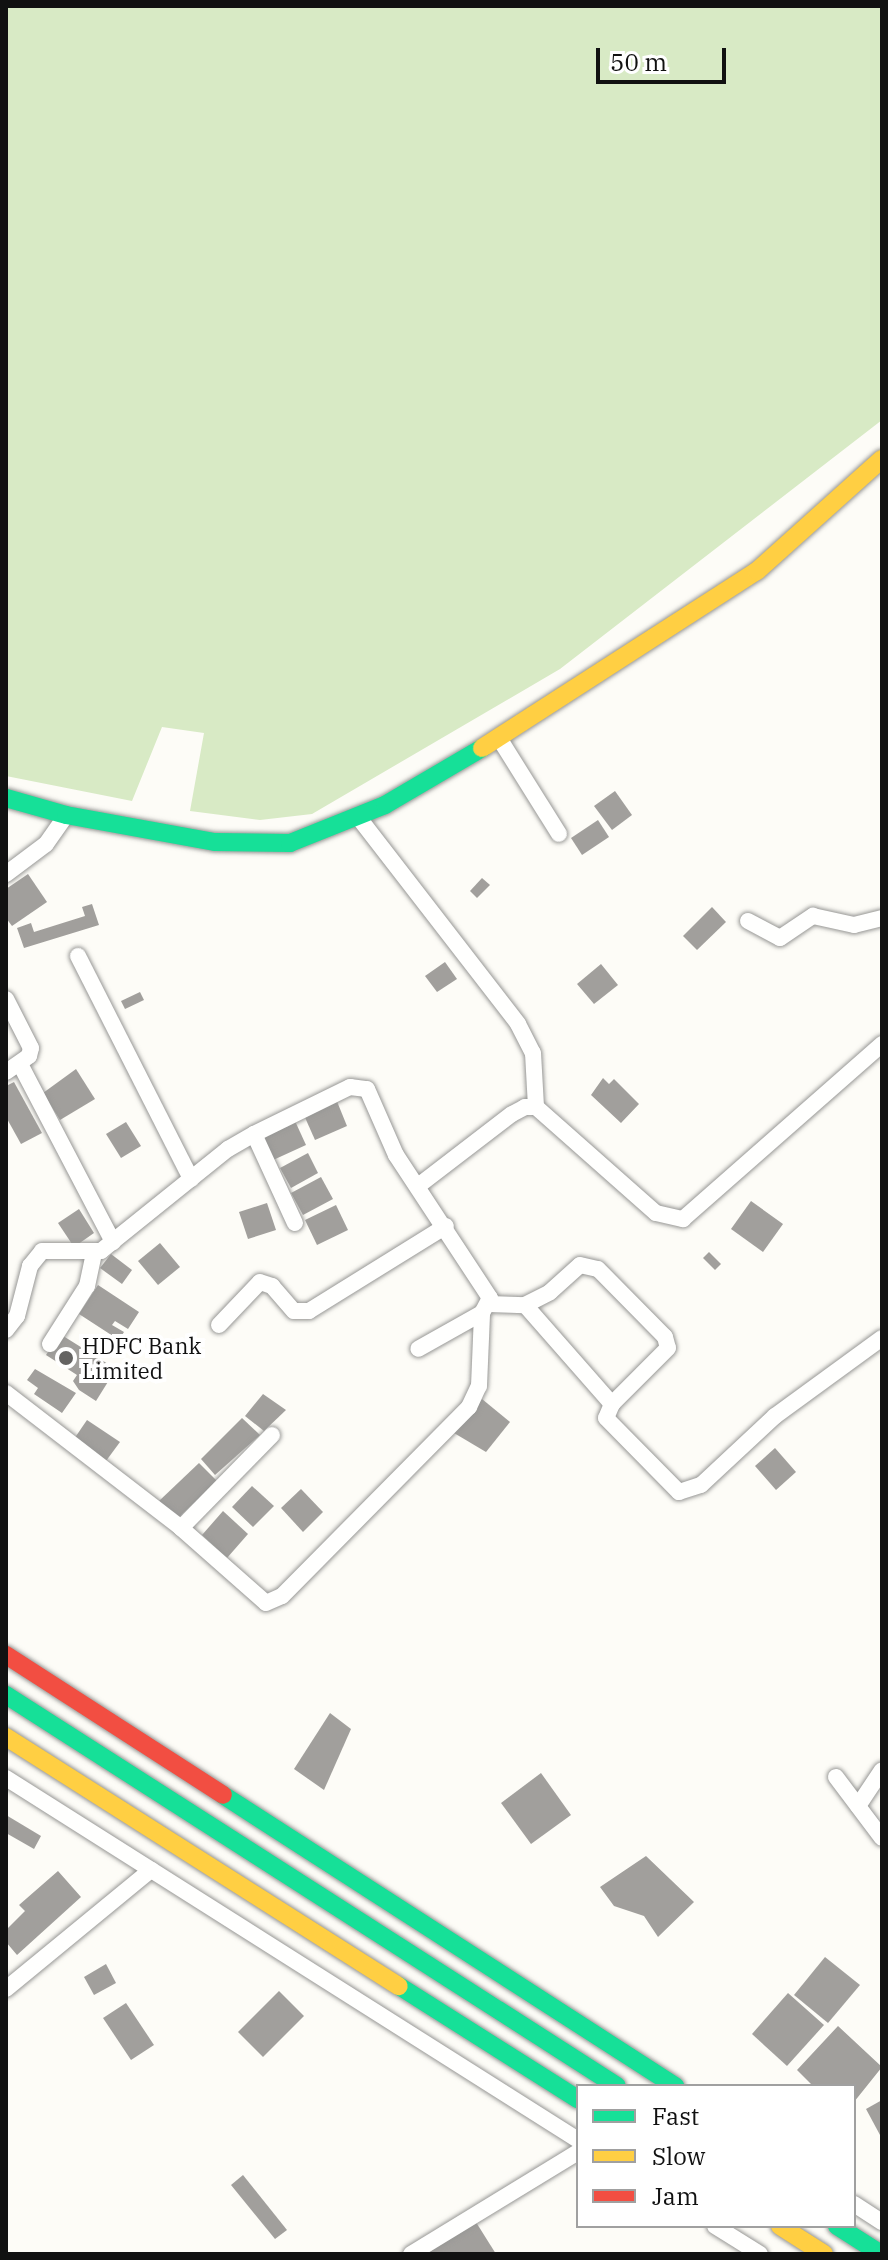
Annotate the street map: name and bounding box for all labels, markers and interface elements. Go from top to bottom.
scale bar [600,32,730,82]
text: 50 m [610,46,667,78]
place label: HDFC Bank Limited [82,1332,201,1384]
marker: HDFC Bank Limited [57,1349,75,1367]
legend [576,2084,856,2228]
text: Fast [652,2100,699,2132]
text: Slow [652,2140,705,2172]
text: Jam [652,2180,699,2212]

